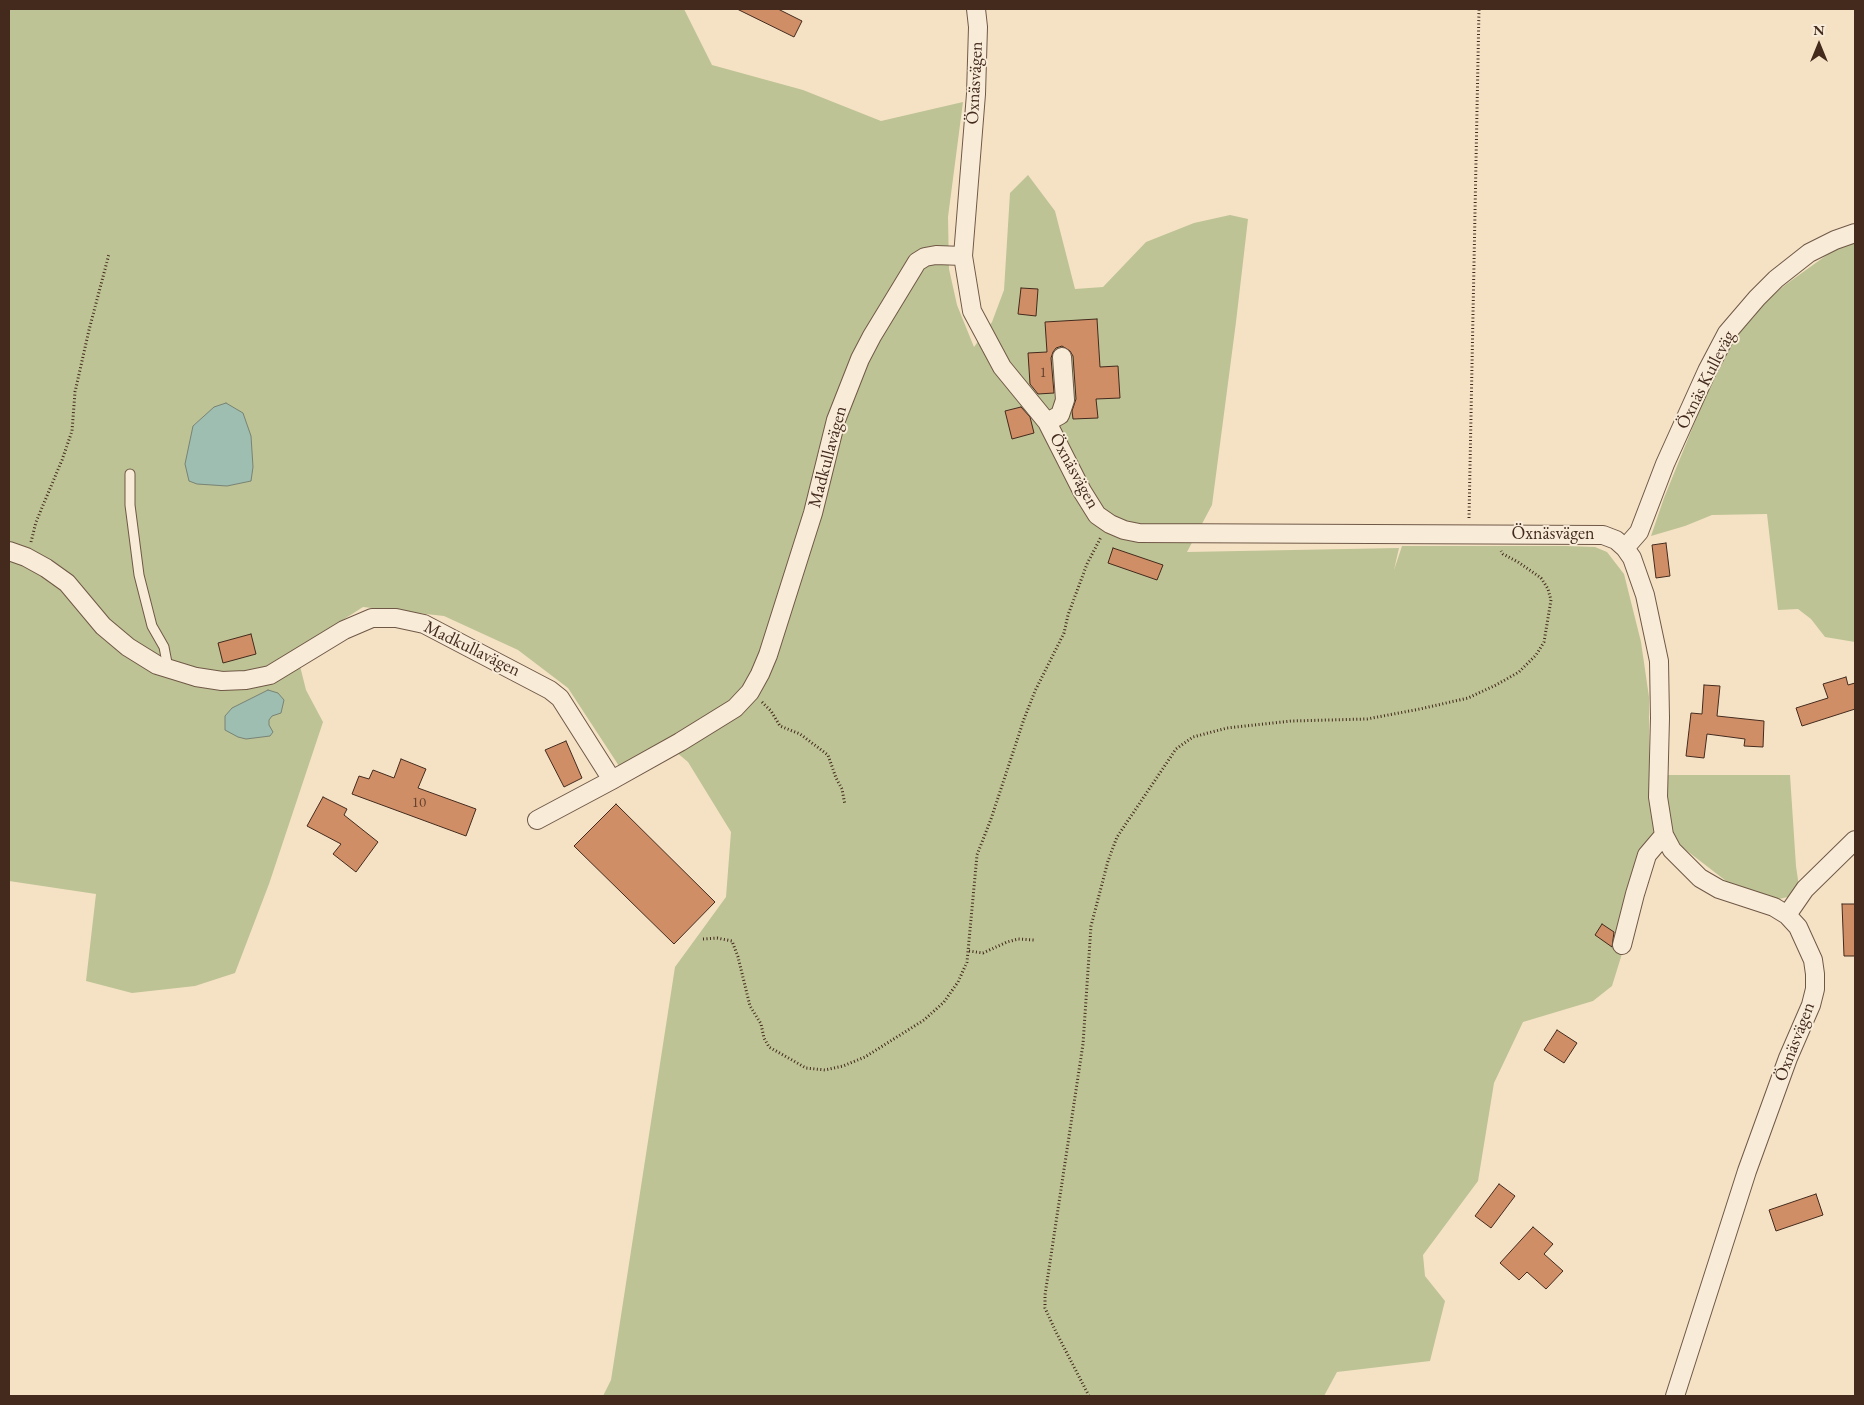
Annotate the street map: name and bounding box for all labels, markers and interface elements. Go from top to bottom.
north arrow [1794,20,1844,70]
text: N [1813,21,1825,39]
street label: Öxnäsvägen [962,41,988,125]
street label: Öxnäs Kulleväg [1672,327,1740,433]
house number: 1 [1039,364,1047,382]
street label: Madkullavägen [804,404,852,510]
street label: Öxnäsvägen [1044,429,1104,513]
street label: Öxnäsvägen [1511,523,1595,545]
street label: Madkullavägen [420,616,524,682]
house number: 10 [412,794,426,812]
street label: Öxnäsvägen [1770,999,1820,1085]

